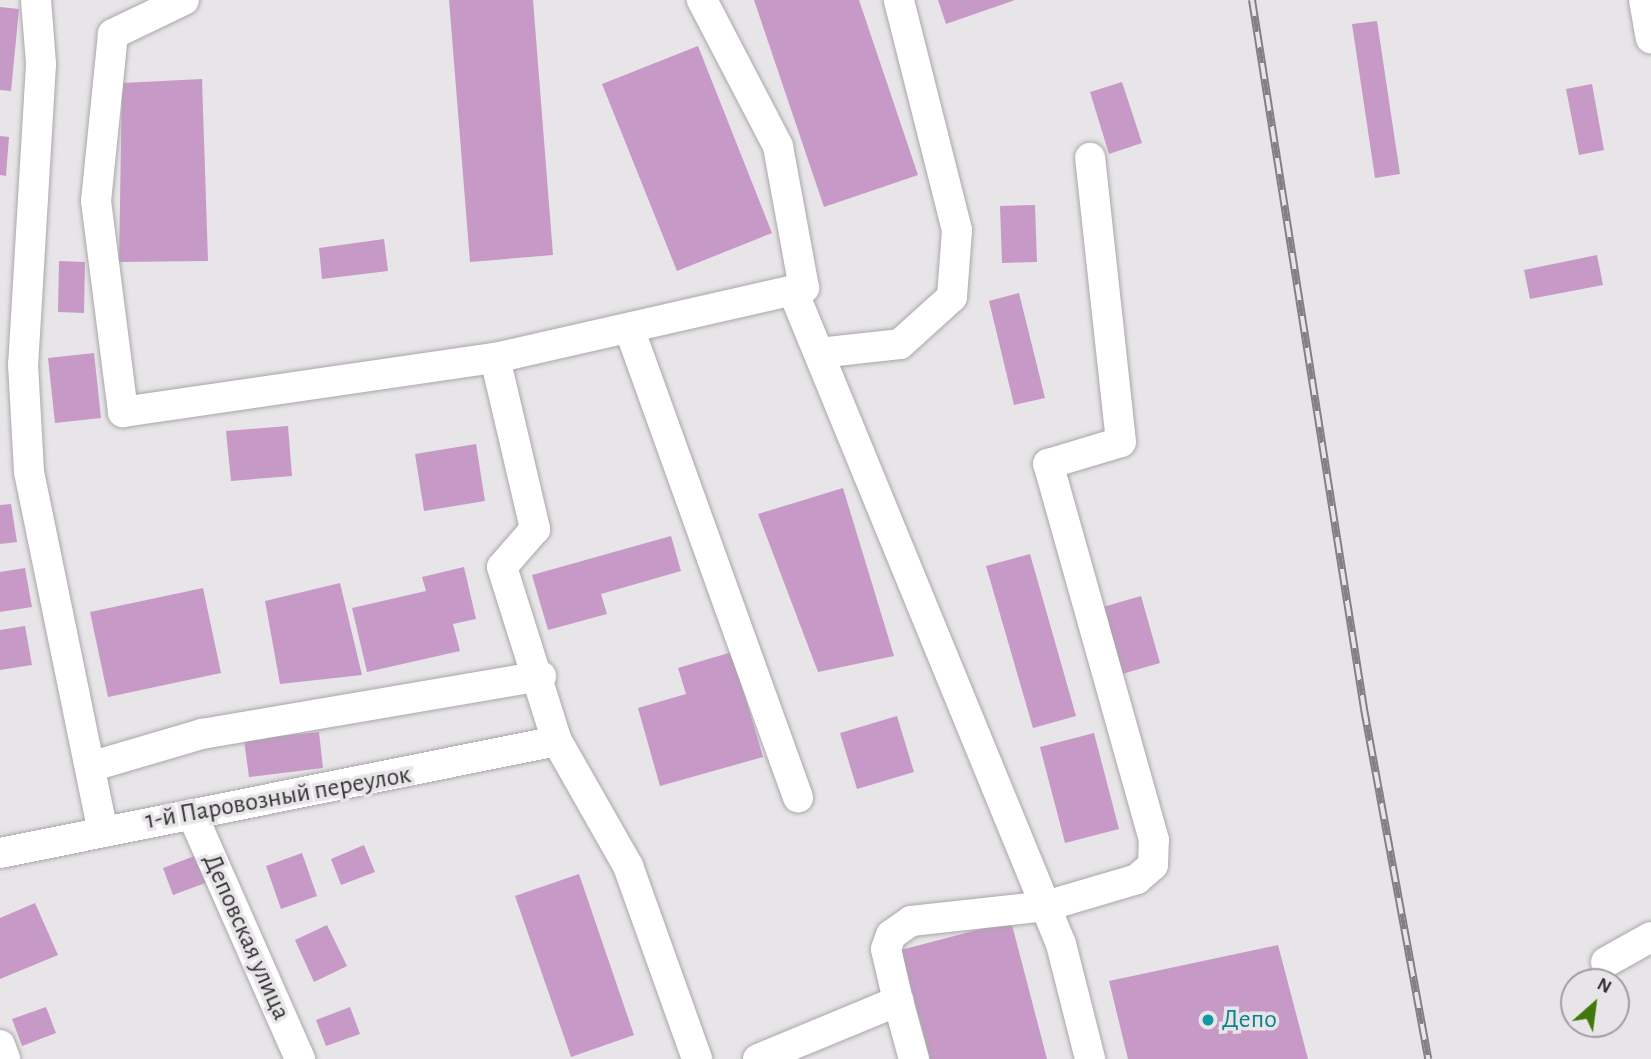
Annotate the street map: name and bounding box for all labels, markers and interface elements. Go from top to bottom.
street label: 1-й Паровозный переулок [143,759,413,837]
street label: Деповская улица [195,849,297,1025]
north arrow [1560,968,1630,1038]
text: N [1594,974,1614,997]
place label: Депо [1222,1004,1277,1036]
marker: Депо [1200,1012,1216,1028]

